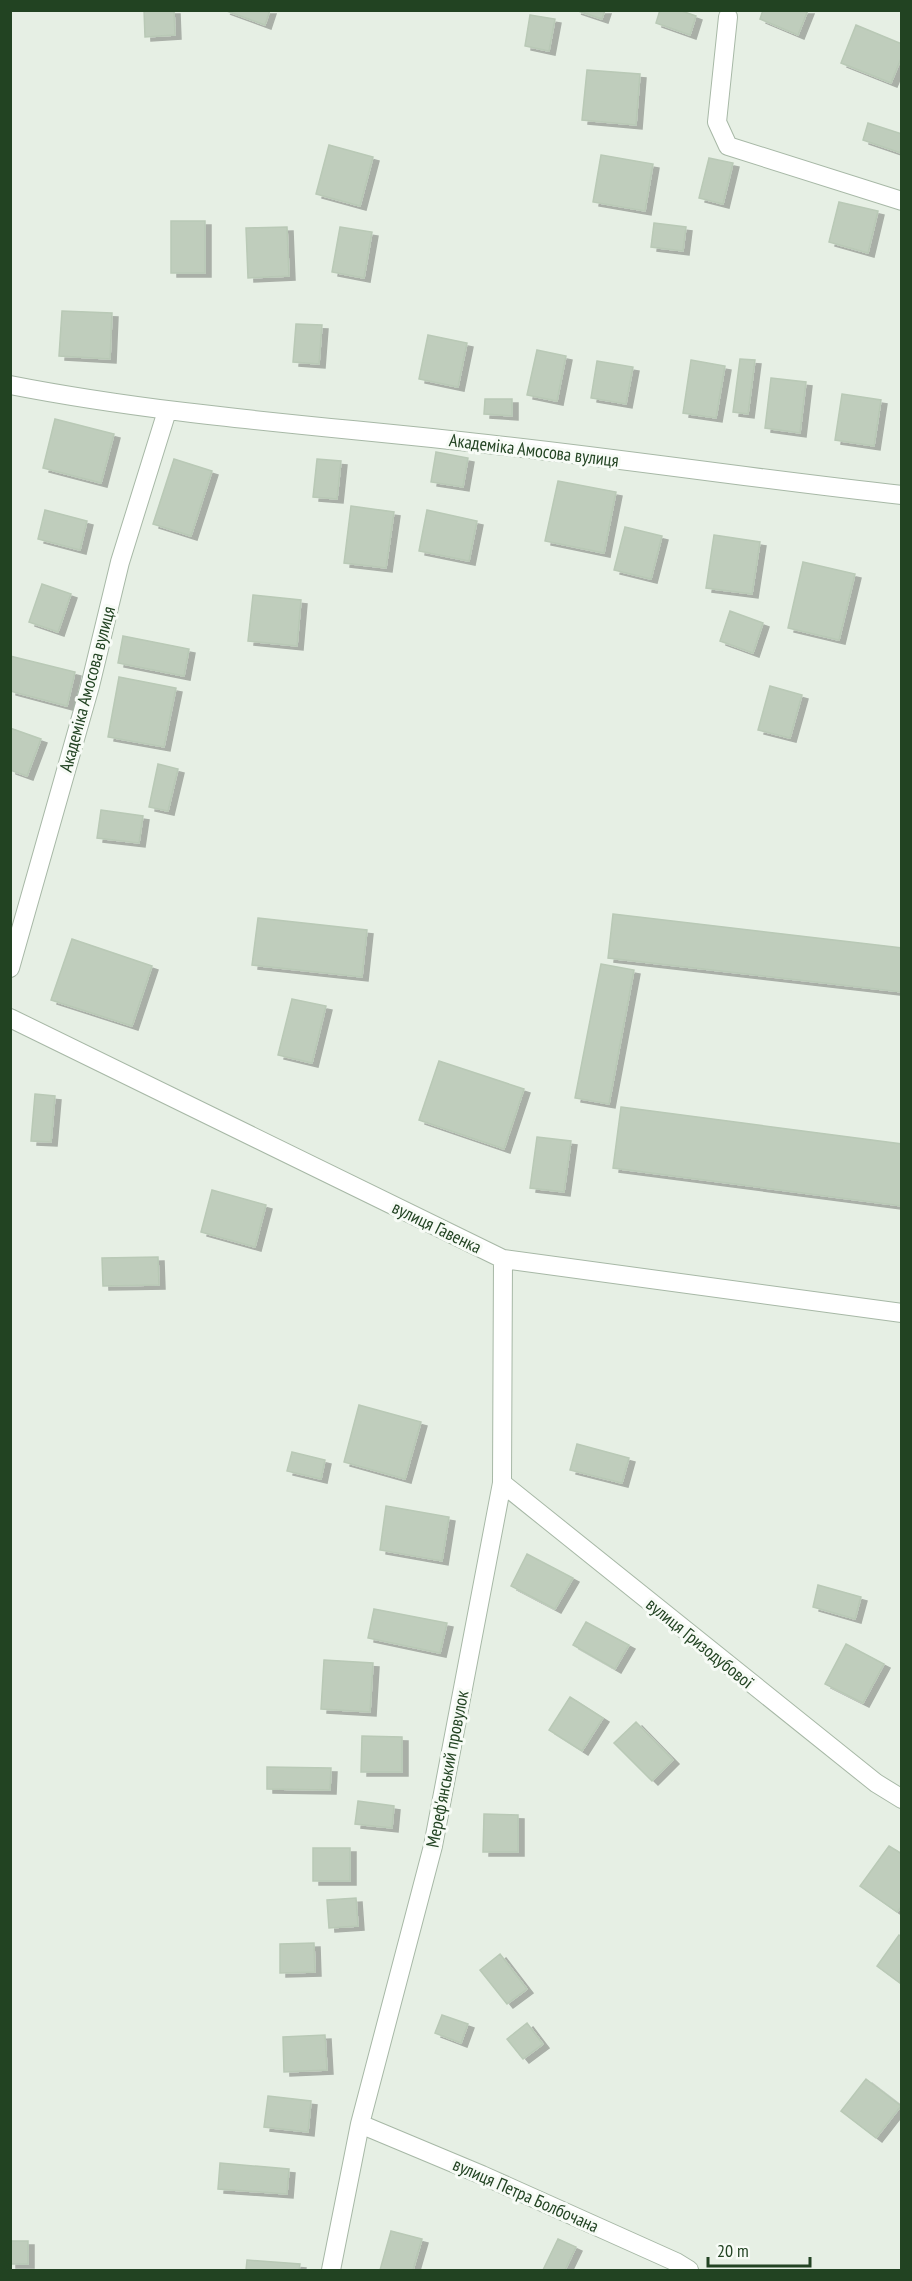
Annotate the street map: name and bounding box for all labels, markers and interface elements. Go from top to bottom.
street label: Академіка Амосова вулиця [448,428,620,472]
street label: Академіка Амосова вулиця [54,604,120,774]
street label: вулиця Гавенка [389,1196,485,1258]
street label: вулиця Гризодубової [642,1593,758,1693]
street label: Мереф'янський провулок [420,1688,474,1849]
street label: вулиця Петра Болбочана [449,2153,603,2237]
scale bar [708,2230,810,2268]
text: 20 m [717,2239,749,2262]

